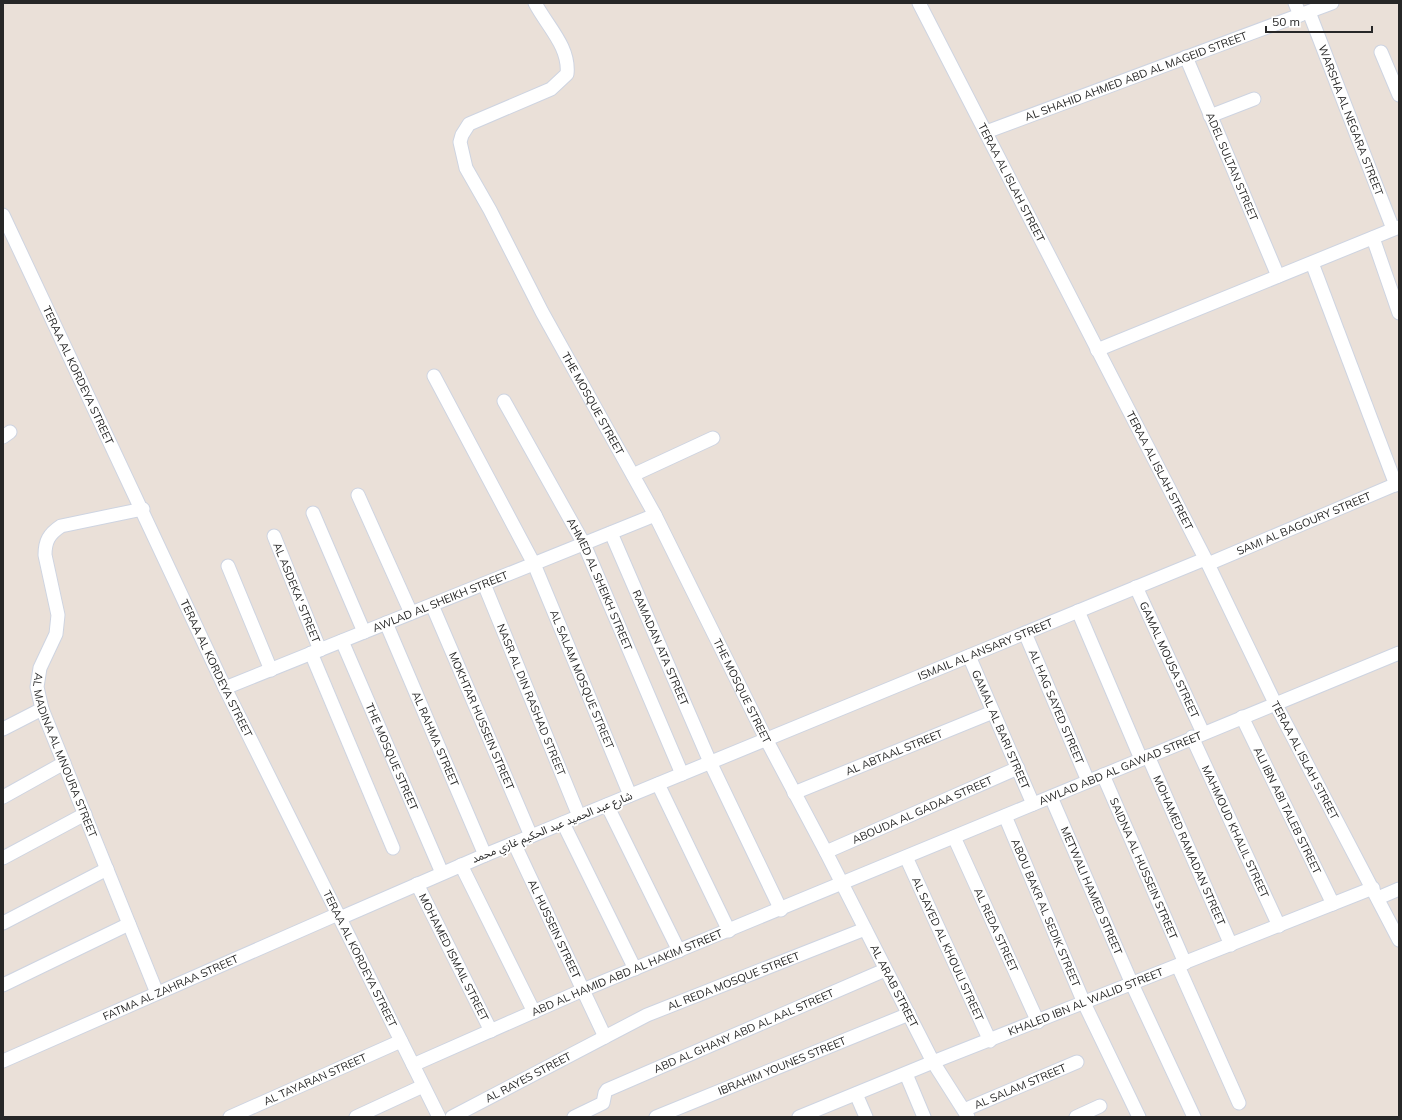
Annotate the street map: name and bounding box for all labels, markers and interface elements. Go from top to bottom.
scale bar [1266,8,1372,34]
text: 50 m [1272,14,1300,29]
street label: AL SHAHID AHMED ABD AL MAGEID STREET [1023,28,1249,124]
street label: WARSHA AL NEGARA STREET [1315,43,1386,198]
street label: ADEL SULTAN STREET [1203,110,1261,223]
street label: TERAA AL ISLAH STREET [975,121,1048,245]
street label: TERAA AL KORDEYA STREET [40,304,117,447]
street label: THE MOSQUE STREET [559,350,627,458]
street label: TERAA AL ISLAH STREET [1123,409,1196,533]
street label: SAMI AL BAGOURY STREET [1234,489,1373,558]
street label: AHMED AL SHEIKH STREET [564,515,636,653]
street label: AL ASDEKA' STREET [270,540,323,645]
street label: AWLAD AL SHEIKH STREET [370,568,510,635]
street label: RAMADAN ATA STREET [629,588,692,708]
street label: TERAA AL KORDEYA STREET [177,597,256,740]
street label: GAMAL MOUSA STREET [1137,599,1202,721]
street label: AL SALAM MOSQUE STREET [547,608,617,751]
street label: ISMAIL AL ANSARY STREET [916,615,1055,683]
street label: NASR AL DIN RASHAD STREET [494,622,569,778]
street label: THE MOSQUE STREET [710,636,774,746]
street label: AL HAG SAYED STREET [1026,647,1087,766]
street label: MOKHTAR HUSSEIN STREET [446,650,518,792]
street label: GAMAL AL BARI STREET [969,668,1033,792]
street label: AL MADINA AL MNOURA STREET [30,672,100,840]
street label: AL RAHMA STREET [409,689,462,789]
street label: TERAA AL ISLAH STREET [1268,699,1342,822]
street label: THE MOSQUE STREET [363,701,421,813]
street label: AL ABTAAL STREET [843,726,945,778]
street label: AWLAD ABD AL GAWAD STREET [1037,728,1204,808]
street label: ALI IBN ABI TALEB STREET [1251,745,1325,877]
street label: MAHMOUD KHALIL STREET [1199,763,1272,900]
street label: ABOUDA AL GADAA STREET [850,773,995,847]
street label: MOHAMED RAMADAN STREET [1150,773,1229,928]
street label: شارع عبد الحميد عبد الحكيم غازي محمد [470,788,636,868]
street label: SAIDNA AL HUSSEIN STREET [1107,795,1181,942]
street label: METWALI HAMED STREET [1058,824,1126,957]
street label: ABOU BAKR AL SEDIK STREET [1008,836,1084,989]
street label: AL SAYED AL KHOULI STREET [909,875,987,1023]
street label: AL HUSSEIN STREET [525,877,584,981]
street label: AL REDA STREET [971,886,1021,974]
street label: TERAA AL KORDEYA STREET [320,888,400,1030]
street label: MOHAMED ISMAIL STREET [416,891,492,1024]
street label: ABD AL HAMID ABD AL HAKIM STREET [529,926,725,1019]
street label: AL ARAB STREET [867,942,921,1030]
street label: AL REDA MOSQUE STREET [665,948,802,1013]
street label: FATMA AL ZAHRAA STREET [101,951,241,1023]
street label: KHALED IBN AL WALID STREET [1006,965,1166,1039]
street label: ABD AL GHANY ABD AL AAL STREET [651,986,836,1076]
street label: IBRAHIM YOUNES STREET [716,1033,848,1098]
street label: AL RAYES STREET [483,1049,574,1105]
street label: AL TAYARAN STREET [261,1050,369,1108]
street label: AL SALAM STREET [972,1060,1069,1112]

